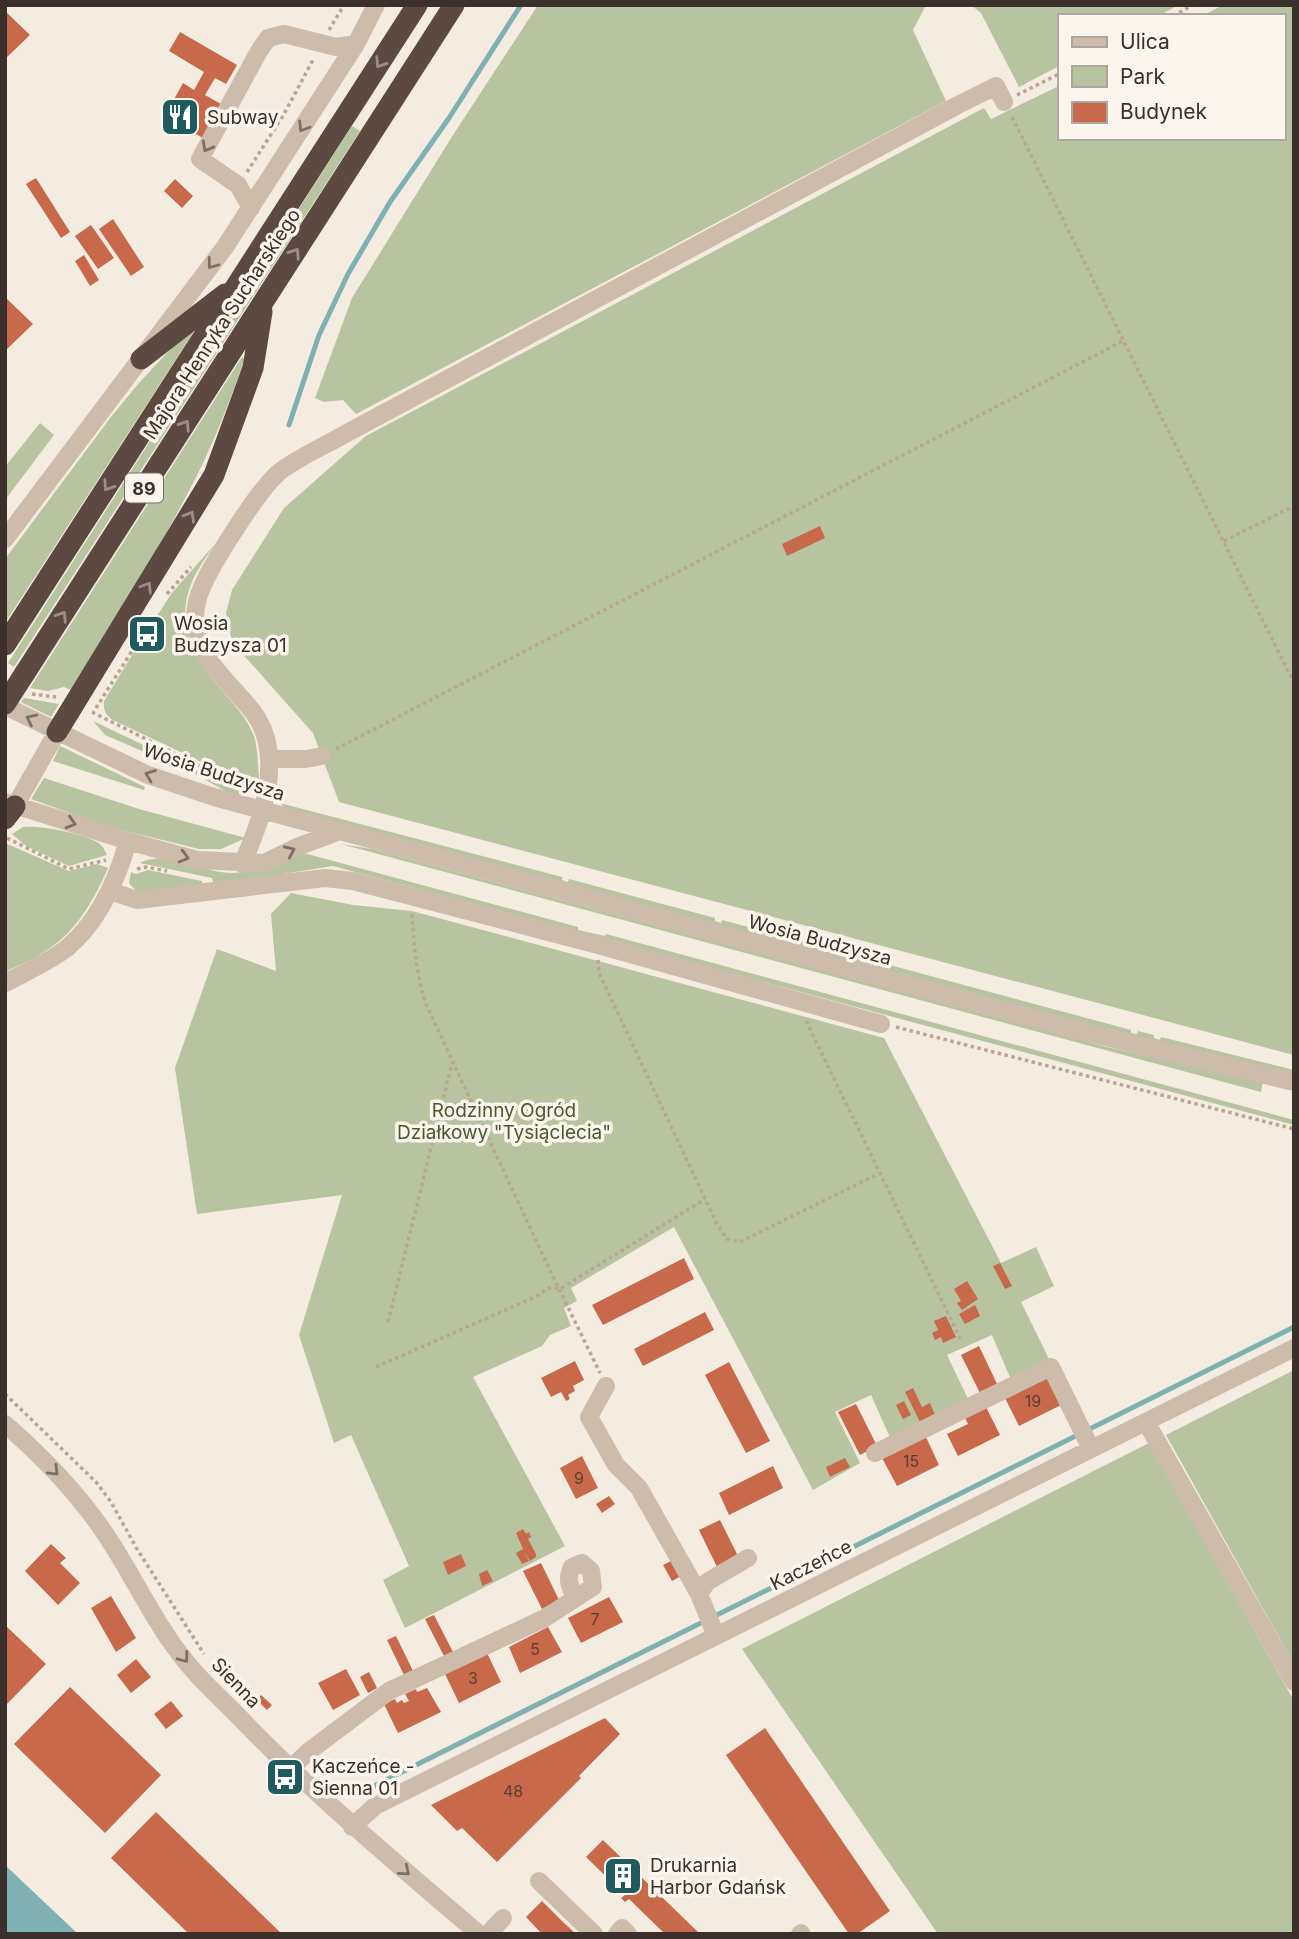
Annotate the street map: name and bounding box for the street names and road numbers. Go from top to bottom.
street label: Majora Henryka Sucharskiego [139,204,305,444]
road number: 89 [125,474,163,502]
street label: Wosia Budzysza [140,738,288,806]
street label: Wosia Budzysza [746,910,894,970]
street label: Kaczeńce [766,1535,856,1595]
street label: Sienna [207,1653,265,1713]

